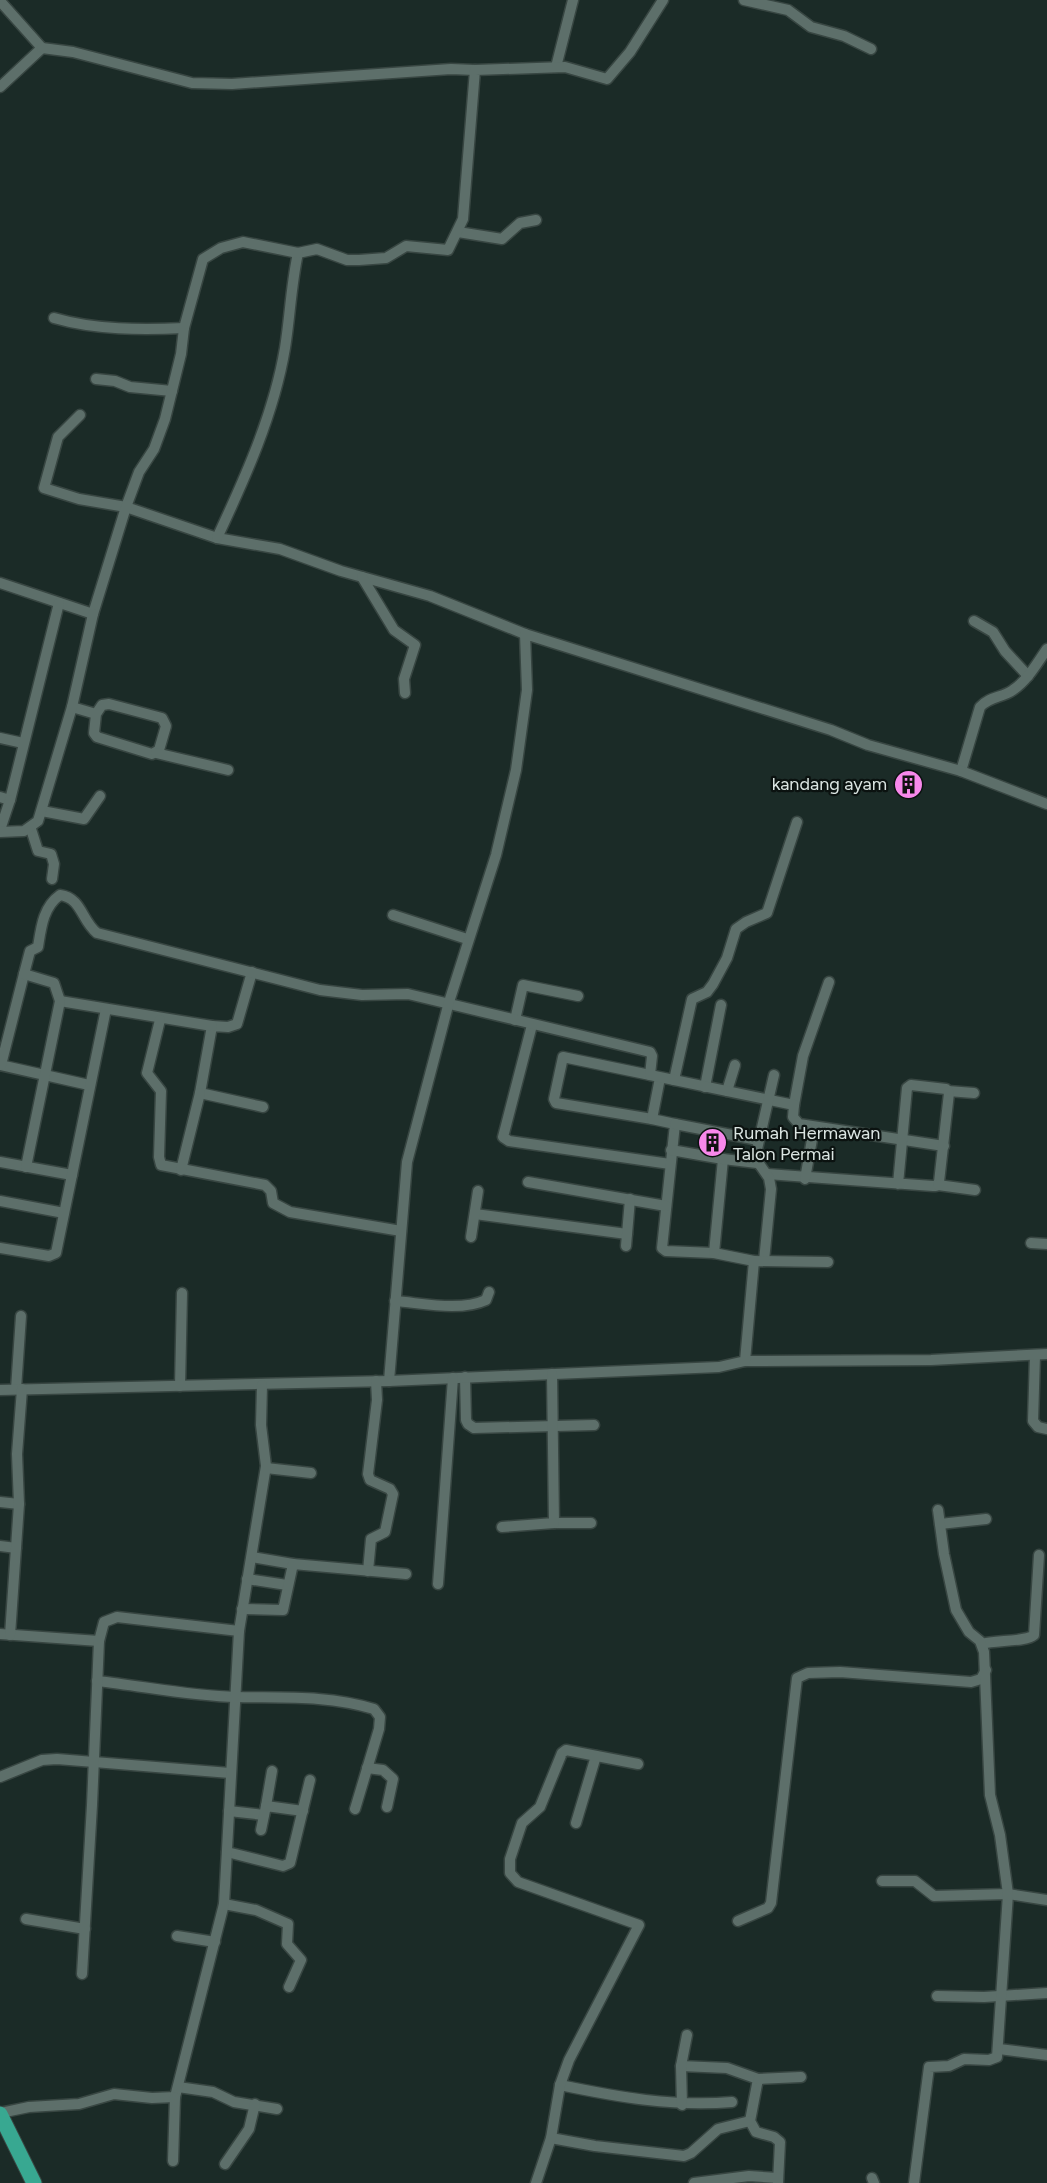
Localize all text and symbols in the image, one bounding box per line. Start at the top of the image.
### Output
building icon: kandang ayam [892,768,924,800]
place label: kandang ayam [772,773,887,795]
place label: Rumah Hermawan Talon Permai [733,1122,880,1165]
building icon: Rumah Hermawan Talon Permai [696,1127,728,1159]

